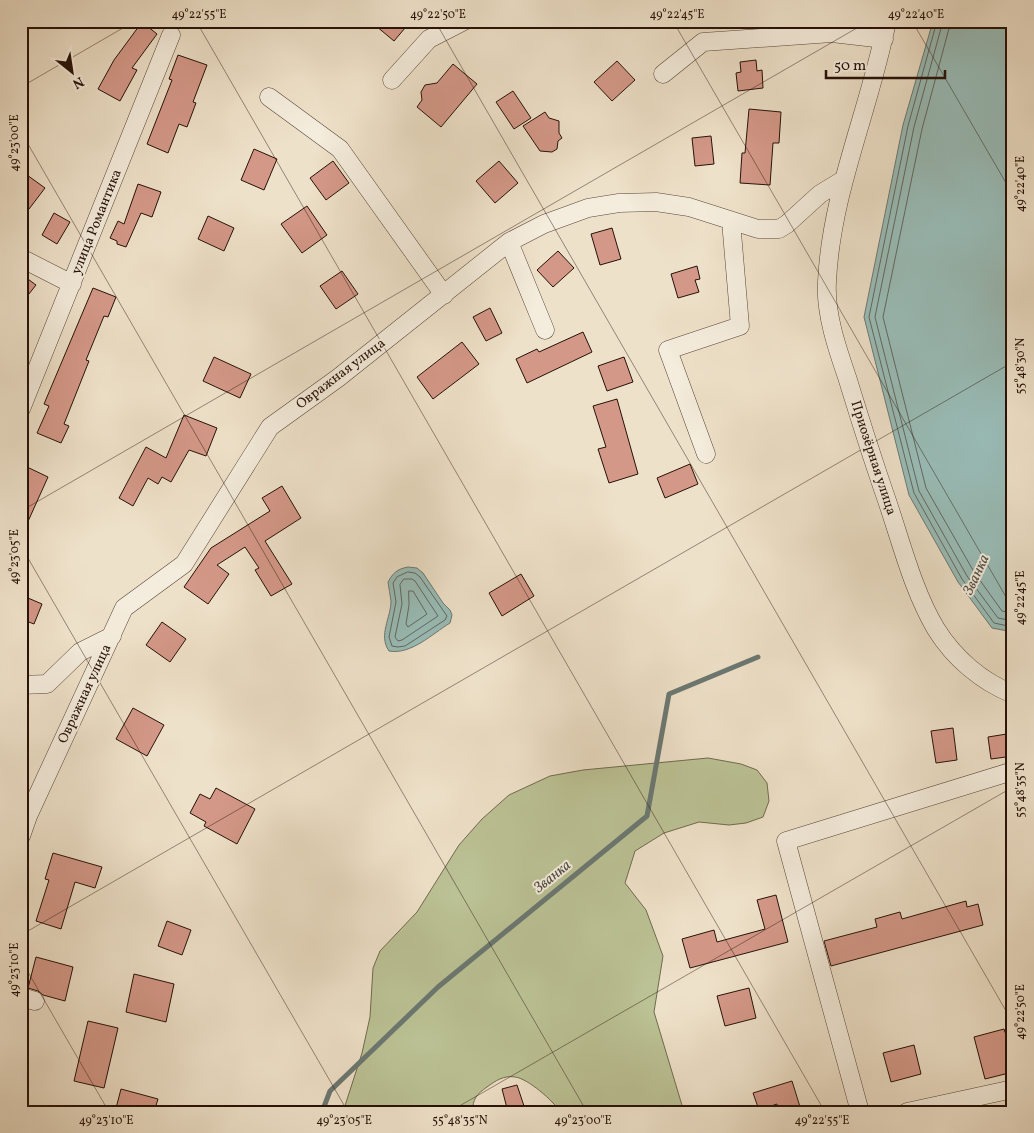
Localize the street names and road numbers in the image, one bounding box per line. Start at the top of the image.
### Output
street label: улица Романтика [67,167,127,277]
street label: Овражная улица [292,334,390,414]
street label: Приозёрная улица [846,398,900,518]
street label: Овражная улица [54,641,116,747]

